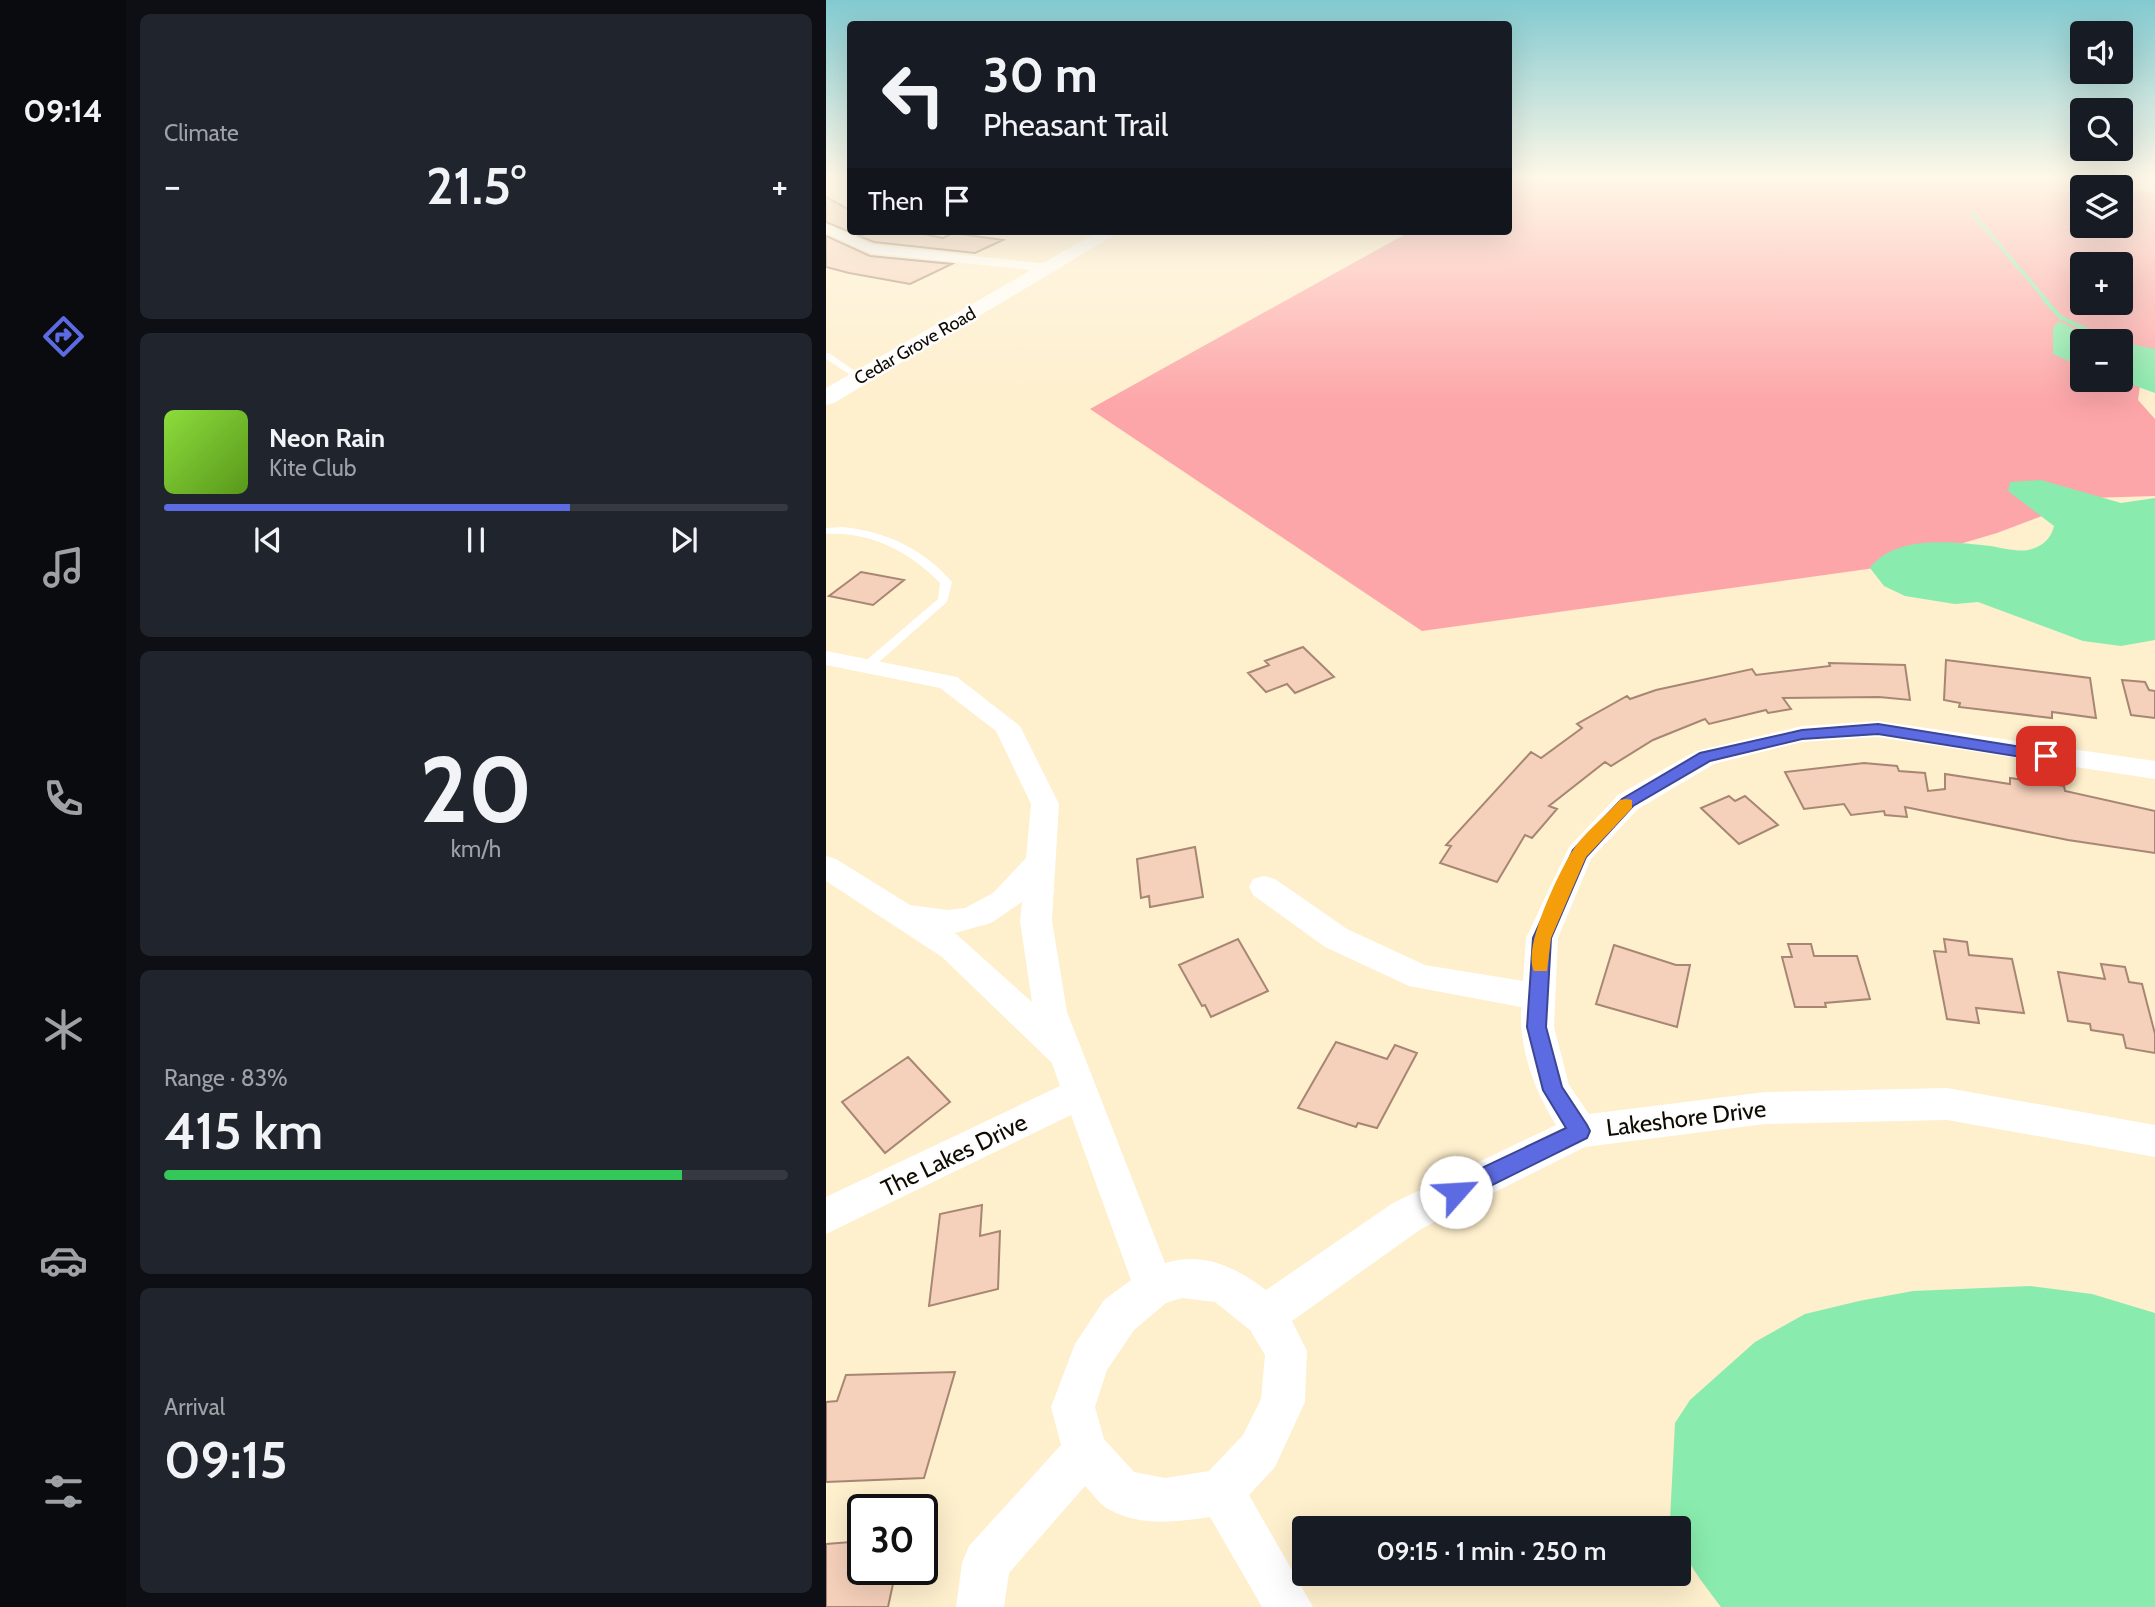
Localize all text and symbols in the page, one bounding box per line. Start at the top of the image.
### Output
map controls [2070,21,2133,392]
button: sound [2070,21,2133,84]
text: 30 m [983,45,1098,104]
icon: left [868,49,959,140]
text: 09:14 [23,91,103,130]
button: search [2070,98,2133,161]
text: Pheasant Trail [983,105,1168,144]
text: Climate [164,119,239,147]
text: 21.5° [426,154,526,217]
text: − [164,162,181,209]
text: + [771,162,788,209]
button: layers [2070,175,2133,238]
icon: arrive [938,182,976,220]
text: Then [868,185,924,217]
button: + [2070,252,2133,315]
street label: Cedar Grove Road [850,302,980,390]
icon: directions [39,312,88,361]
button: − [2070,329,2133,392]
text: Neon Rain [269,422,385,454]
text: Kite Club [269,454,356,482]
icon: previous [249,521,287,559]
icon: pause [457,521,495,559]
icon: next [665,521,703,559]
icon: music [39,543,88,592]
pin [2016,726,2076,786]
text: 20 [420,734,532,845]
icon: arrive [2027,737,2065,775]
icon: phone [39,774,88,823]
text: km/h [451,835,501,863]
icon: climate [39,1005,88,1054]
text: Range · 83% [164,1064,288,1092]
street label: Lakeshore Drive [1604,1094,1768,1142]
text: 415 km [164,1099,323,1162]
street label: The Lakes Drive [876,1107,1032,1203]
position arrow [1419,1155,1493,1229]
icon: car [39,1236,88,1285]
text: Arrival [164,1393,225,1421]
text: 09:15 [164,1428,288,1491]
icon: filters [39,1467,88,1516]
speed limit sign: 30 [847,1494,938,1585]
text: 09:15 · 1 min · 250 m [1377,1535,1606,1567]

